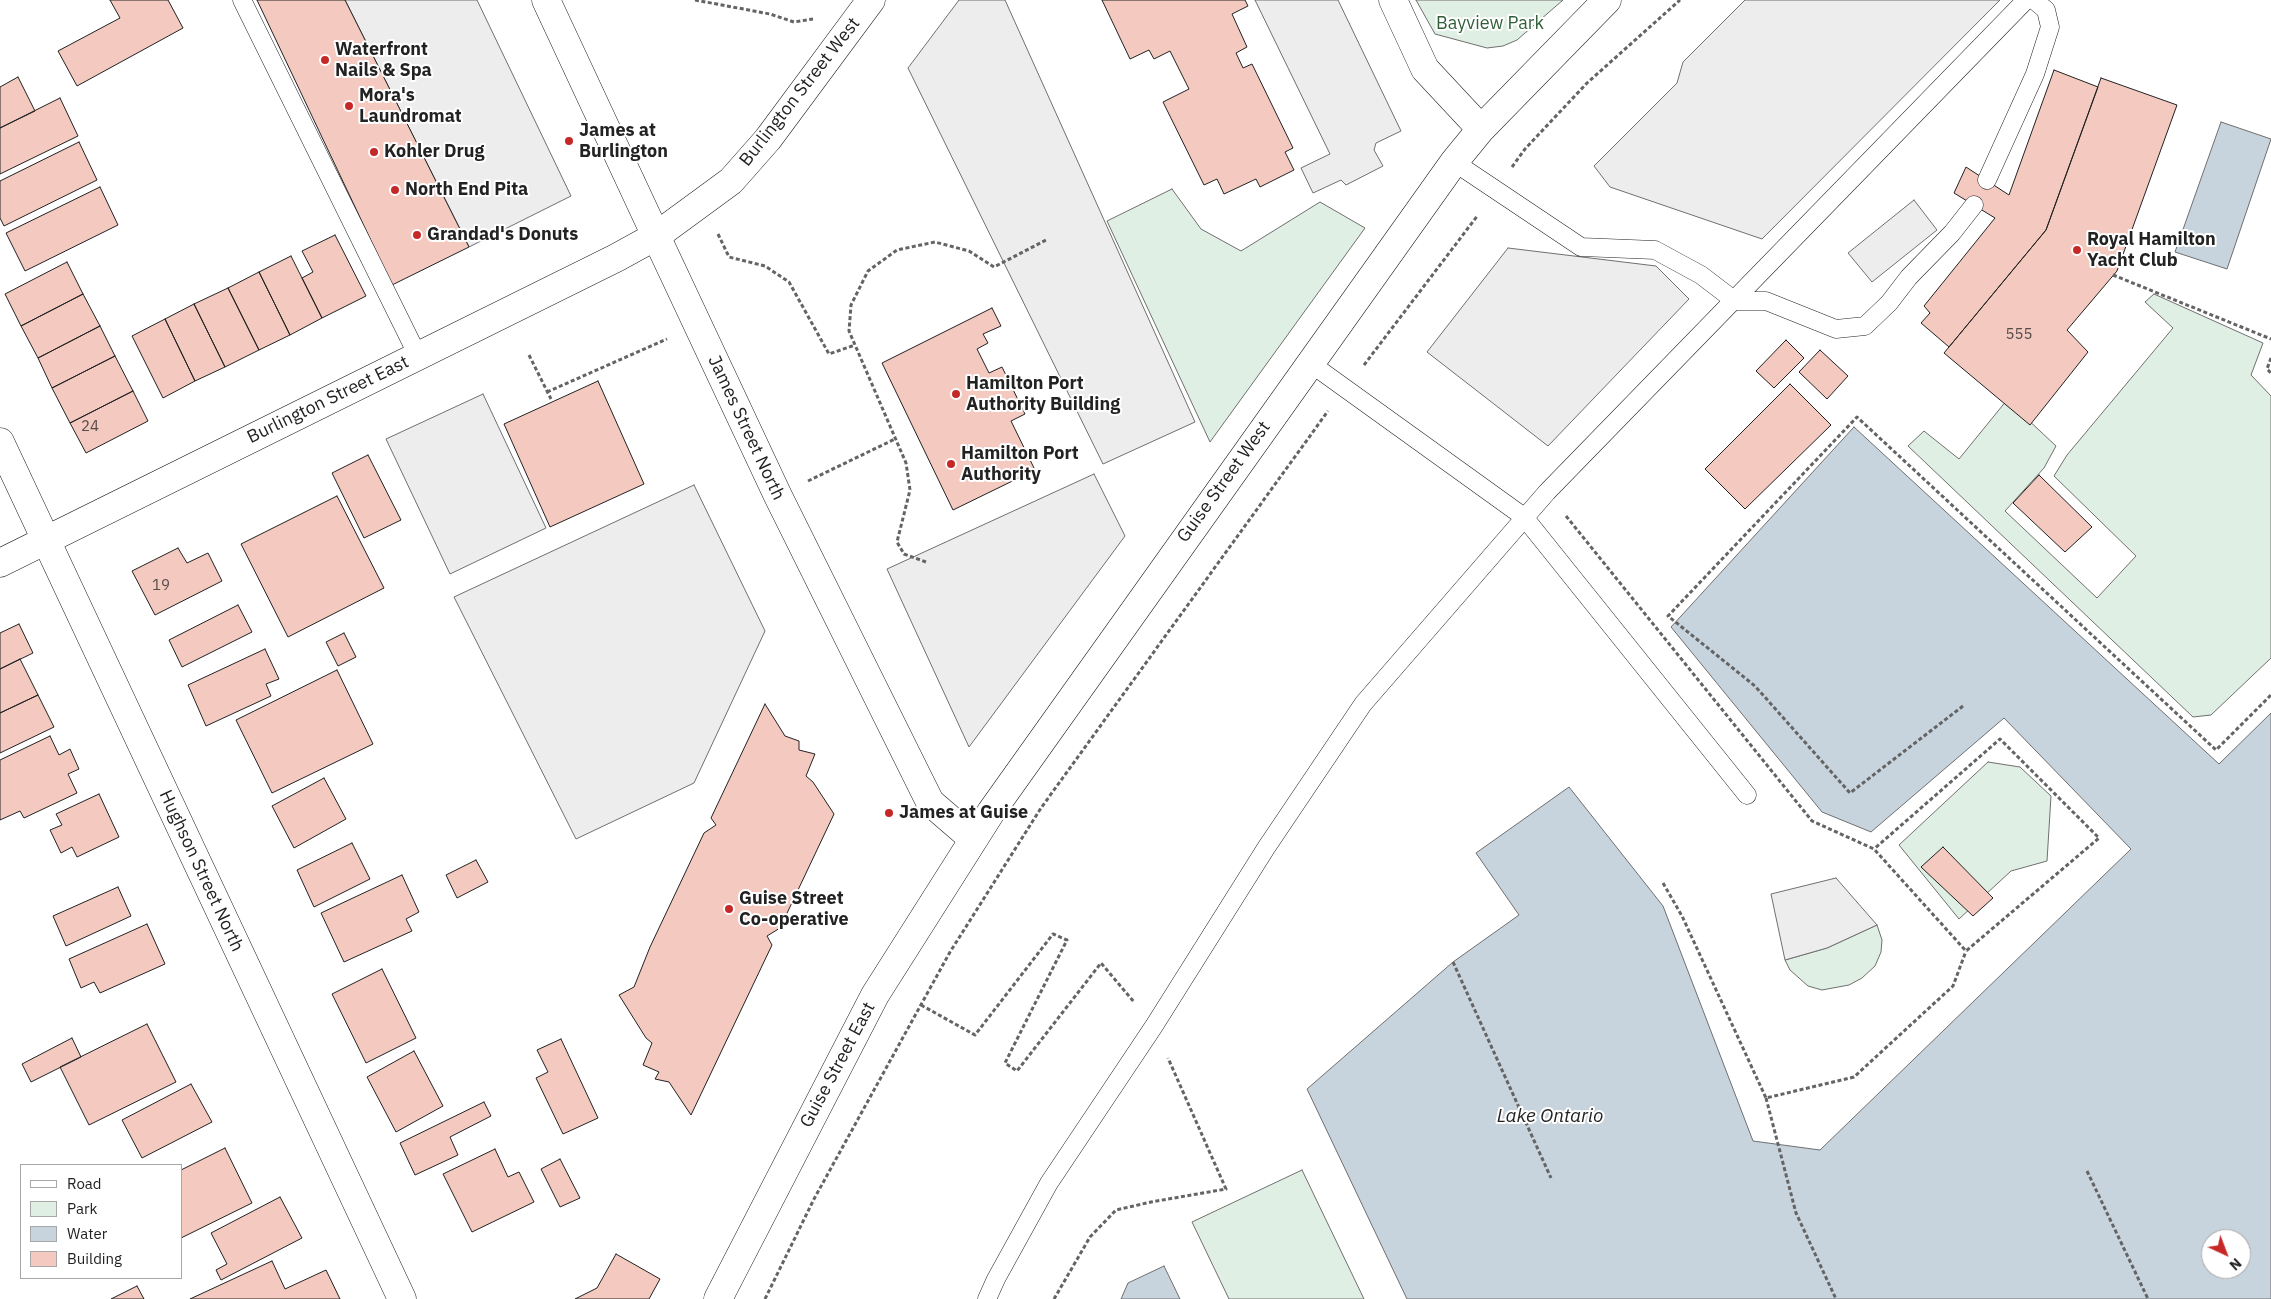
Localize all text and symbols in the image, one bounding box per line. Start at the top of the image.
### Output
street label: Burlington Street West [735,13,865,171]
park label: Bayview Park [1436,13,1544,35]
place label: Waterfront Nails & Spa [335,39,432,82]
marker: Waterfront Nails & Spa [319,54,331,66]
place label: Mora's Laundromat [359,85,462,128]
marker: Mora's Laundromat [343,100,355,112]
place label: James at Burlington [579,120,668,162]
marker: James at Burlington [563,135,575,147]
place label: Kohler Drug [384,141,485,163]
marker: Kohler Drug [368,146,380,158]
place label: North End Pita [405,179,528,201]
marker: North End Pita [389,184,401,196]
place label: Grandad's Donuts [427,224,578,246]
marker: Grandad's Donuts [411,229,423,241]
place label: Royal Hamilton Yacht Club [2087,229,2216,272]
marker: Royal Hamilton Yacht Club [2071,244,2083,256]
house number: 555 [2006,326,2032,344]
street label: Burlington Street East [244,351,412,449]
street label: James Street North [703,352,789,504]
place label: Hamilton Port Authority Building [966,373,1120,416]
marker: Hamilton Port Authority Building [950,388,962,400]
street label: Guise Street West [1173,417,1275,547]
house number: 24 [81,418,99,436]
place label: Hamilton Port Authority [961,443,1079,486]
marker: Hamilton Port Authority [945,458,957,470]
house number: 19 [152,577,170,595]
street label: Hughson Street North [154,787,248,955]
place label: James at Guise [899,802,1028,824]
marker: James at Guise [883,807,895,819]
place label: Guise Street Co-operative [739,888,849,931]
marker: Guise Street Co-operative [723,903,735,915]
street label: Guise Street East [796,999,880,1131]
water label: Lake Ontario [1497,1106,1603,1128]
legend [20,1164,182,1279]
text: Road [67,1174,102,1193]
text: Park [67,1199,97,1218]
text: Water [67,1224,107,1243]
north arrow [2201,1229,2251,1279]
text: Building [67,1249,122,1268]
text: N [2226,1254,2245,1274]

